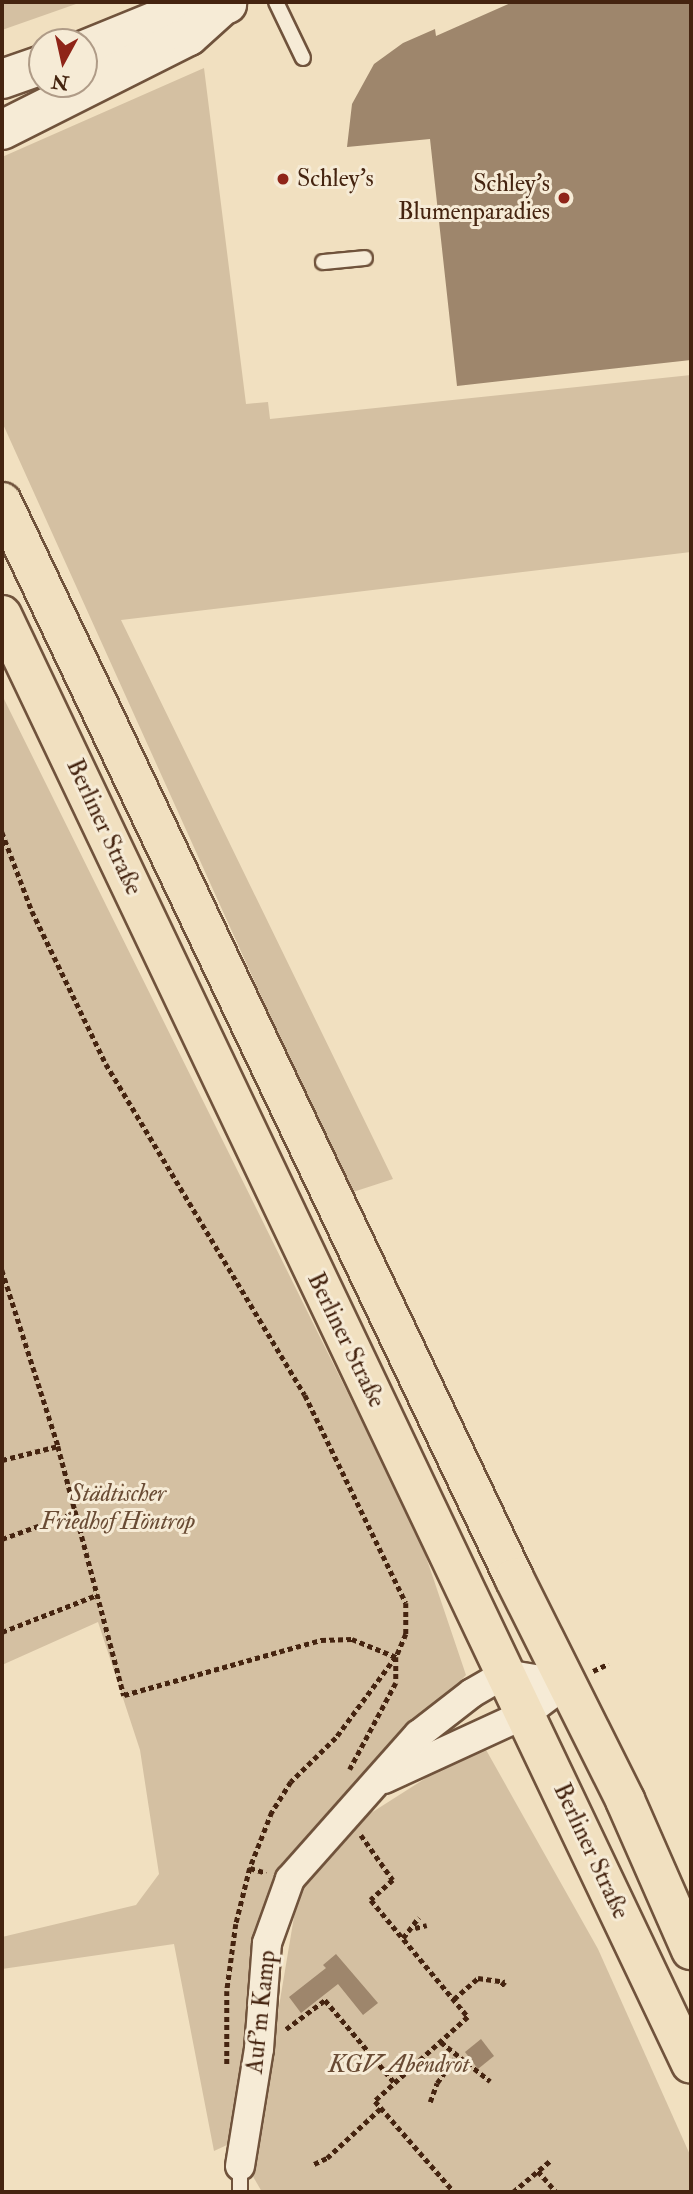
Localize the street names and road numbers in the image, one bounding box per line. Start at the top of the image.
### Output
street label: Berliner Straße [60,755,148,899]
street label: Berliner Straße [301,1268,391,1412]
street label: Berliner Straße [547,1779,635,1923]
street label: Auf'm Kamp [240,1949,282,2075]

